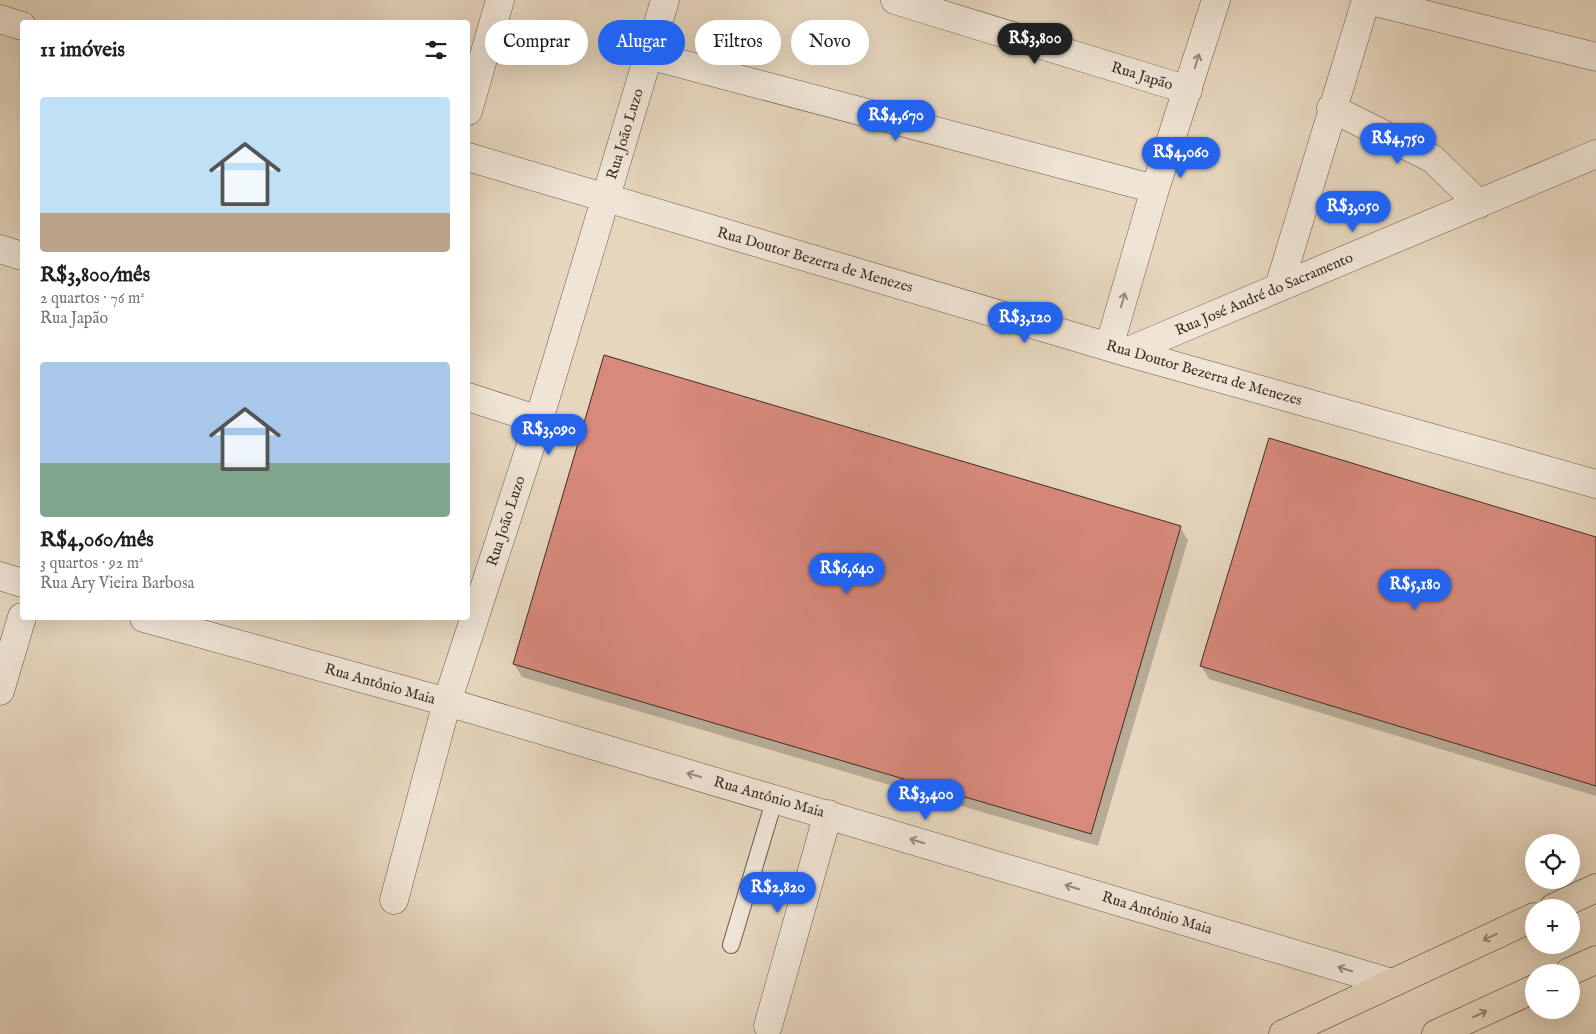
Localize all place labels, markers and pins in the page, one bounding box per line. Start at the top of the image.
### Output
pin: R$3,800 [989,22,1081,65]
pin: R$4,670 [850,100,942,142]
pin: R$4,750 [1352,122,1444,165]
pin: R$4,060 [1135,136,1227,179]
pin: R$3,050 [1307,190,1399,233]
pin: R$3,120 [979,302,1071,344]
pin: R$3,090 [503,414,595,456]
pin: R$6,640 [801,552,893,595]
pin: R$5,180 [1369,568,1461,611]
pin: R$3,400 [880,778,972,821]
pin: R$2,820 [732,872,824,914]

